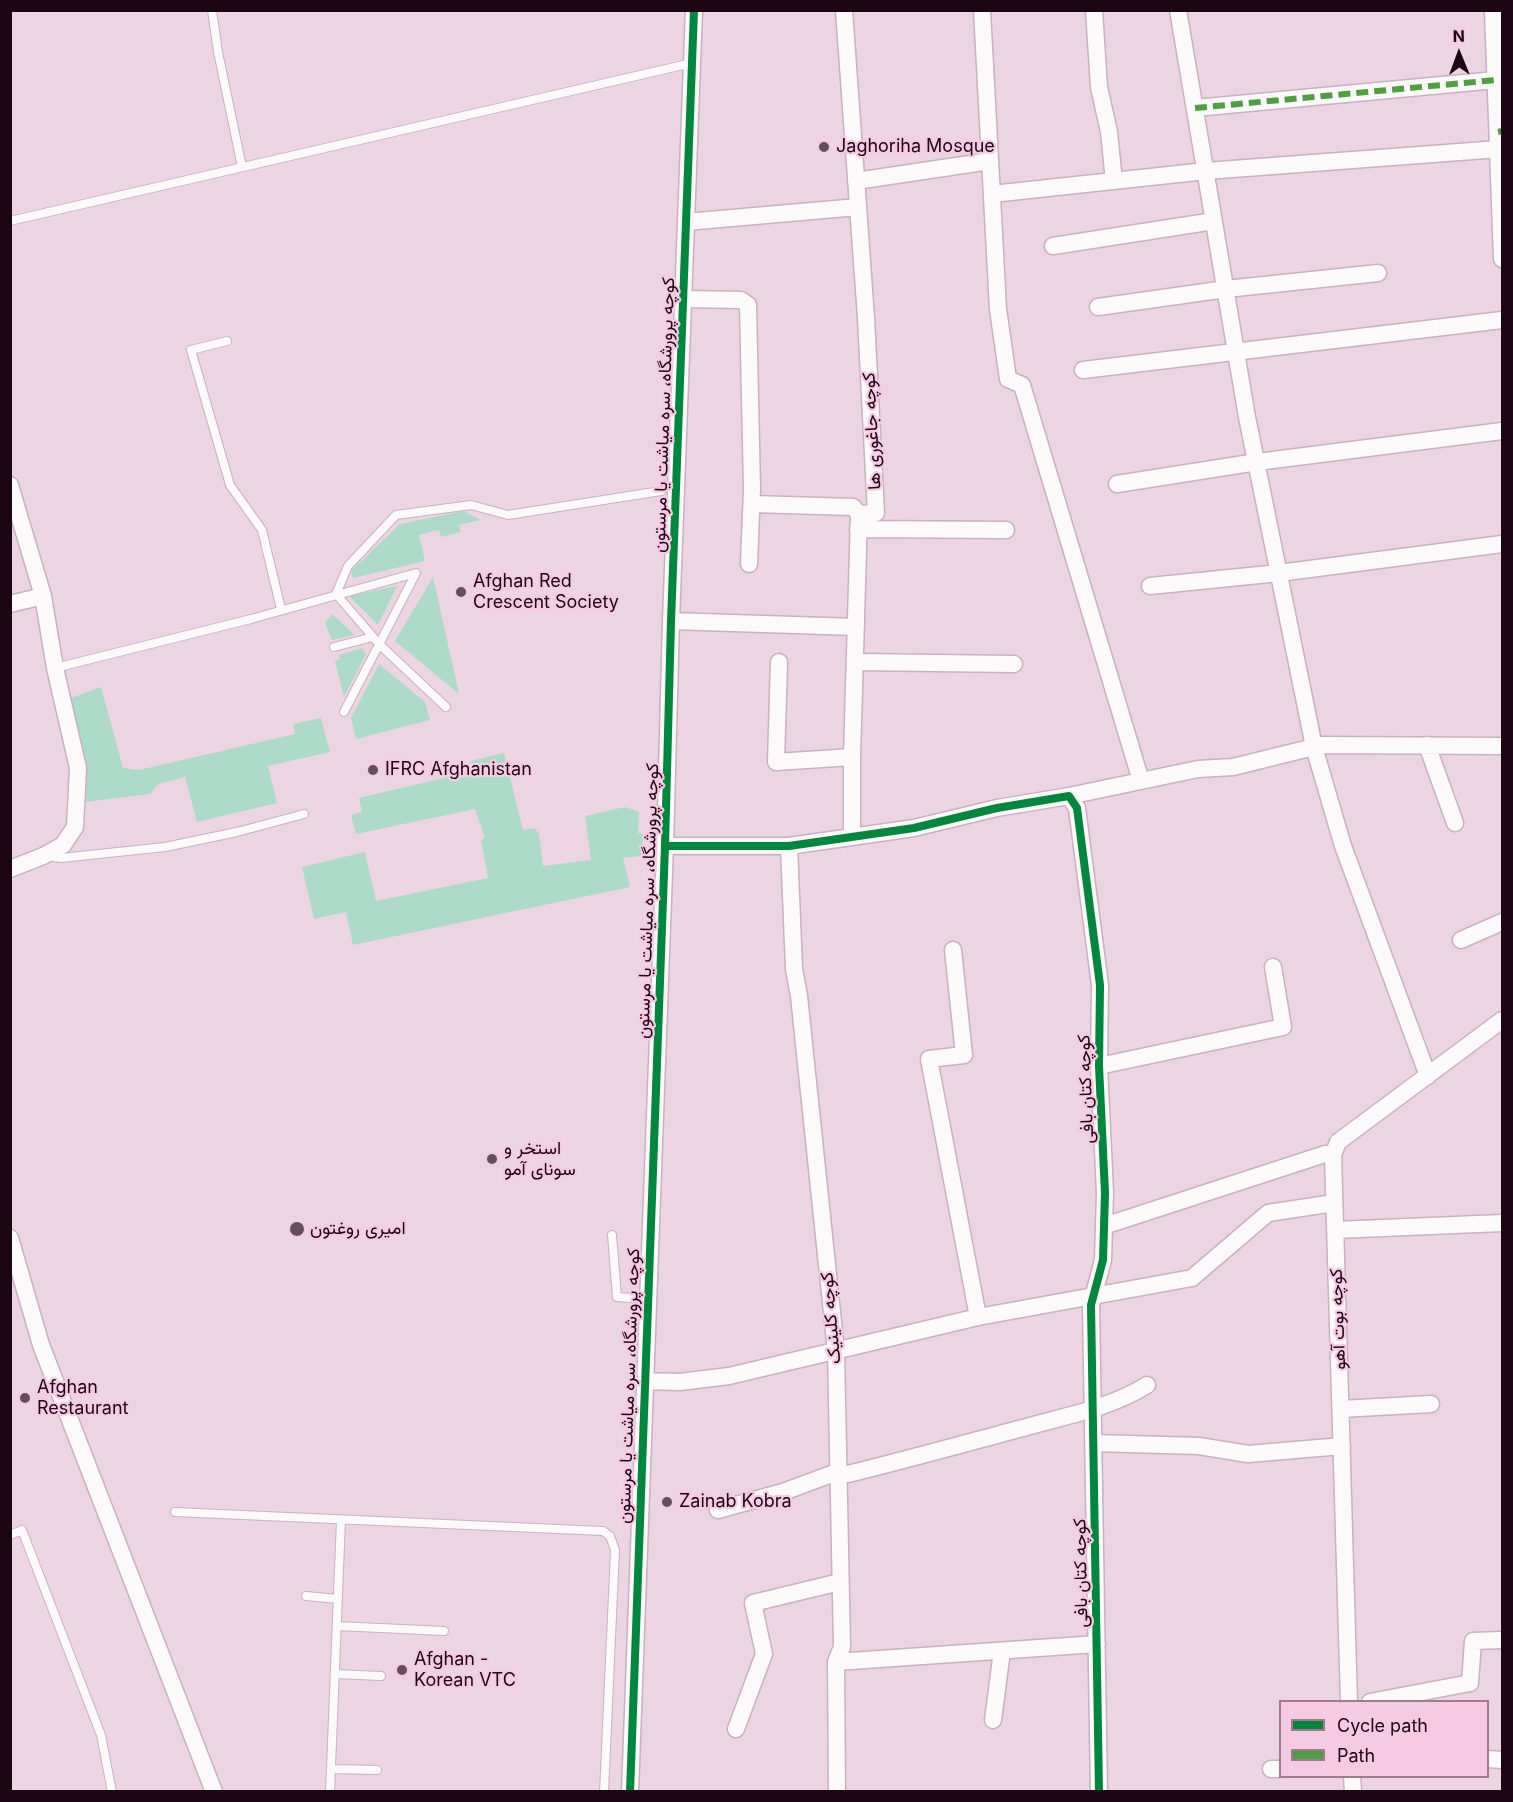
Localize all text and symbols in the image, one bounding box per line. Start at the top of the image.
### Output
north arrow [1429,24,1489,84]
text: N [1452,26,1465,46]
place label: Jaghoriha Mosque [836,136,995,158]
marker: Jaghoriha Mosque [817,140,831,154]
street label: کوچه پرورشگاه، سره میاشت یا مرستون [648,277,680,553]
street label: کوچه جاغوری ها [858,372,886,490]
place label: Afghan Red Crescent Society [473,571,619,614]
marker: Afghan Red Crescent Society [454,585,468,599]
place label: IFRC Afghanistan [385,759,532,781]
marker: IFRC Afghanistan [366,763,380,777]
street label: کوچه پرورشگاه، سره میاشت یا مرستون [632,763,664,1039]
street label: کوچه کتان بافی [1073,1034,1099,1144]
place label: استخر و سونای آمو [504,1138,576,1180]
marker: استخر و سونای آمو [485,1152,499,1166]
place label: امیری روغتون [310,1218,406,1240]
marker: امیری روغتون [288,1220,306,1238]
street label: کوچه پرورشگاه، سره میاشت یا مرستون [613,1248,645,1524]
street label: کوچه بوت آهو [1325,1268,1351,1370]
street label: کوچه کلینیک [816,1271,846,1365]
place label: Afghan Restaurant [37,1377,128,1420]
marker: Afghan Restaurant [18,1391,32,1405]
place label: Zainab Kobra [679,1491,792,1513]
marker: Zainab Kobra [660,1495,674,1509]
street label: کوچه کتان بافی [1069,1518,1093,1628]
place label: Afghan - Korean VTC [414,1649,516,1692]
marker: Afghan - Korean VTC [395,1663,409,1677]
legend [1279,1700,1489,1778]
text: Cycle path [1337,1715,1428,1736]
text: Path [1337,1745,1375,1766]

